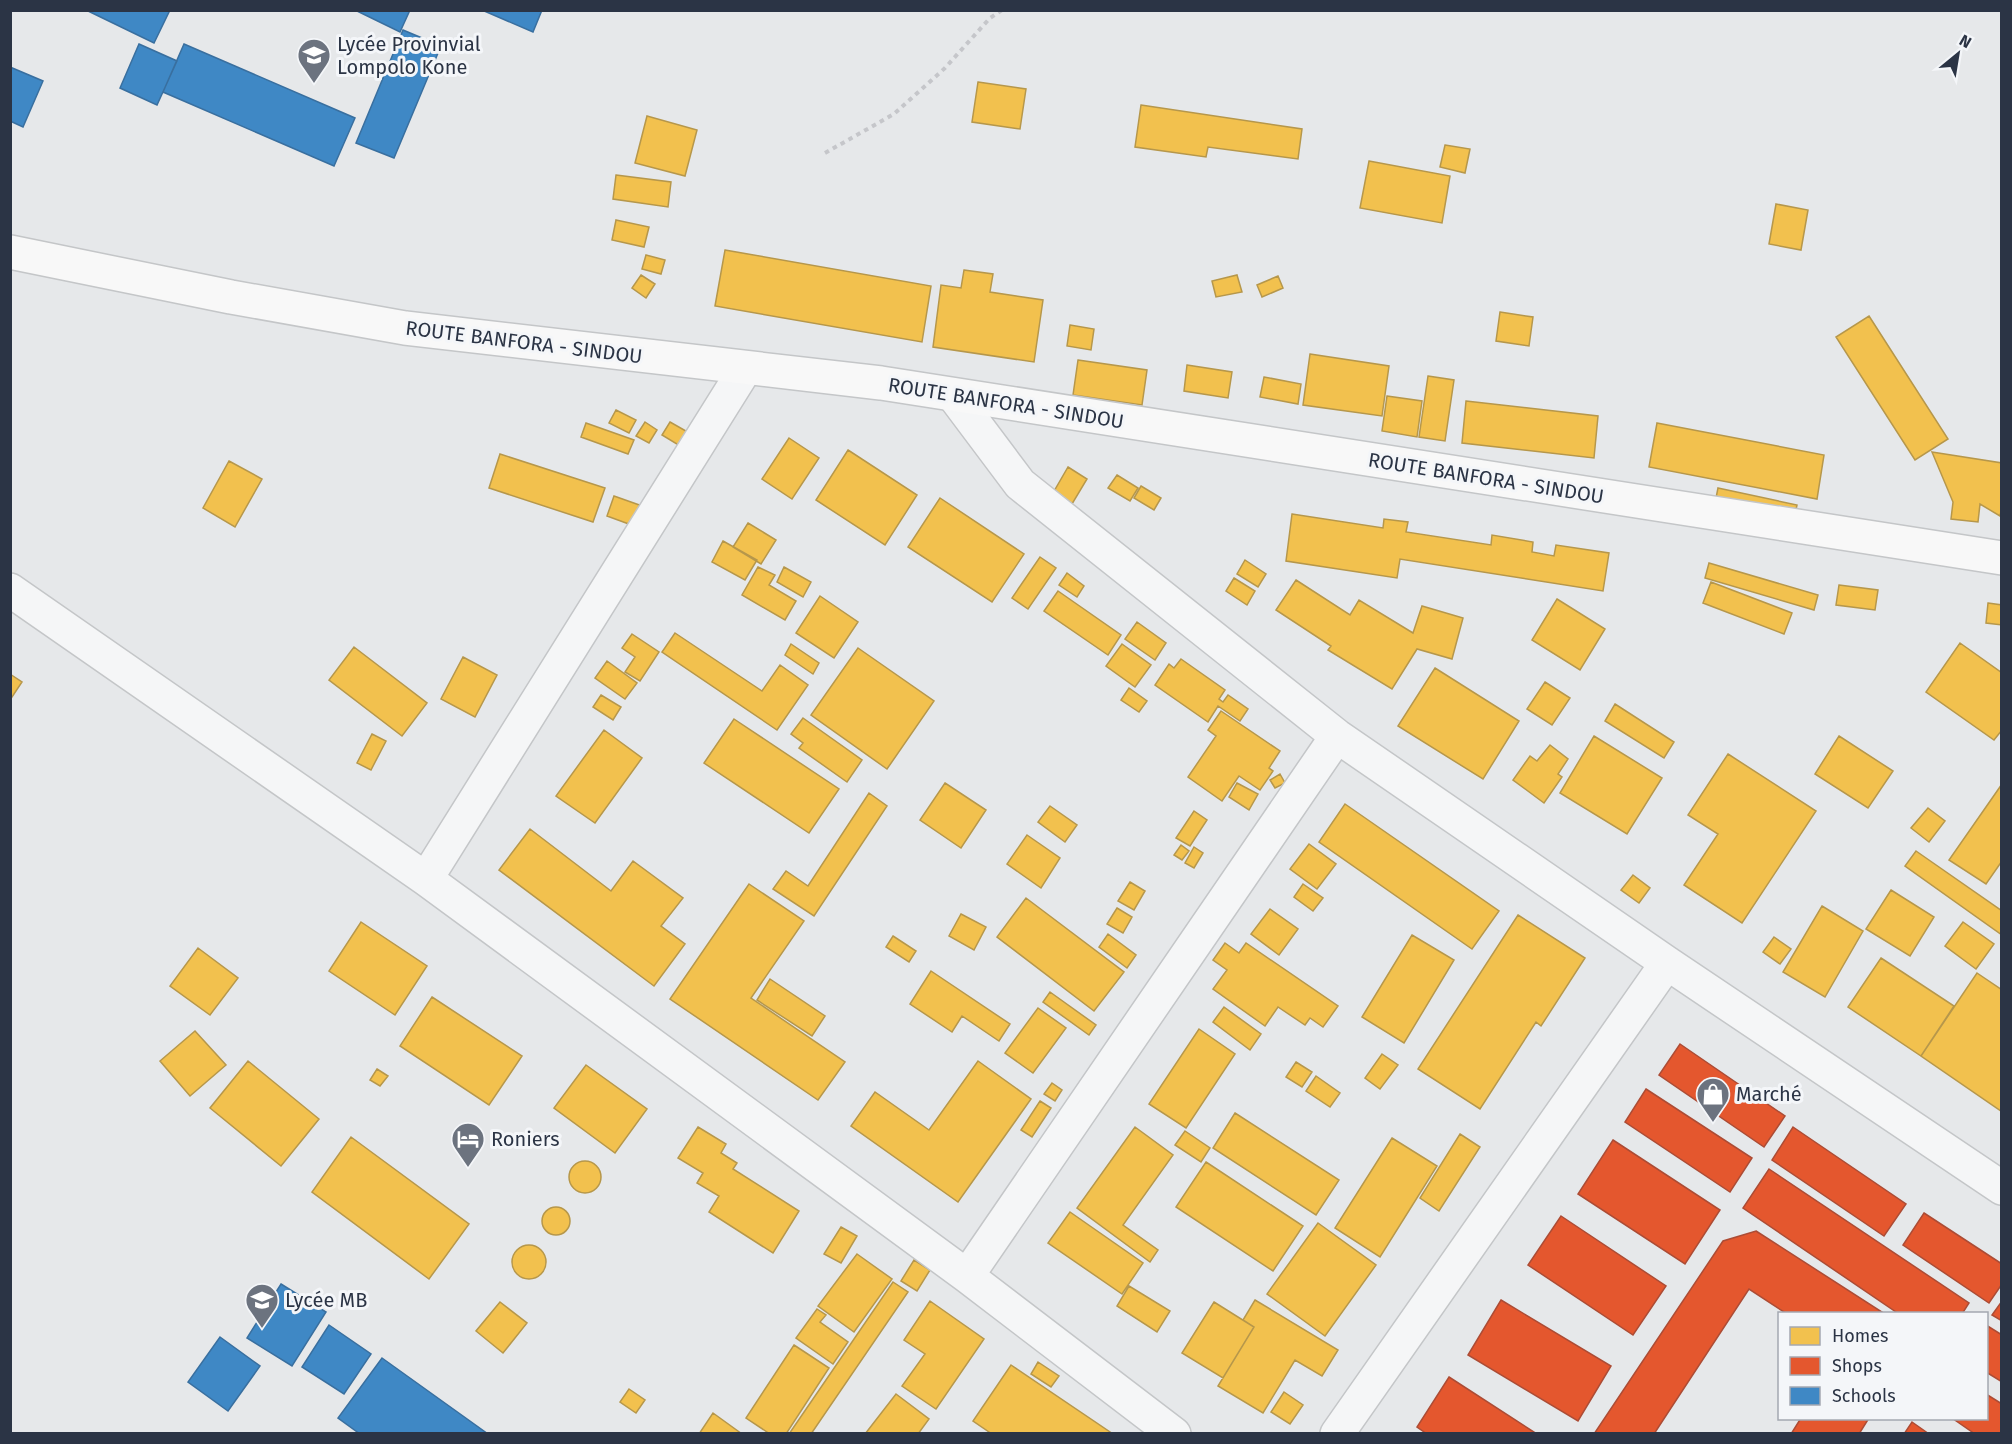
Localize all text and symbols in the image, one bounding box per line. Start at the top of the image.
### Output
north arrow [1928,24,1988,84]
text: N [1956,31,1975,52]
place label: Lycée Provinvial Lompolo Kone [337,32,481,79]
school or university icon: Lycée Provinvial Lompolo Kone [296,37,332,84]
street label: ROUTE BANFORA - SINDOU [404,316,644,368]
street label: ROUTE BANFORA - SINDOU [886,372,1126,434]
street label: ROUTE BANFORA - SINDOU [1366,447,1606,509]
shop icon: Marché [1695,1076,1731,1123]
place label: Marché [1736,1082,1802,1106]
hotel icon: Roniers [450,1121,486,1168]
place label: Roniers [491,1127,560,1151]
school or university icon: Lycée MB [244,1282,280,1329]
place label: Lycée MB [285,1288,367,1312]
legend [1778,1312,1988,1420]
text: Homes [1832,1325,1888,1347]
text: Shops [1832,1355,1882,1377]
text: Schools [1832,1385,1896,1407]

